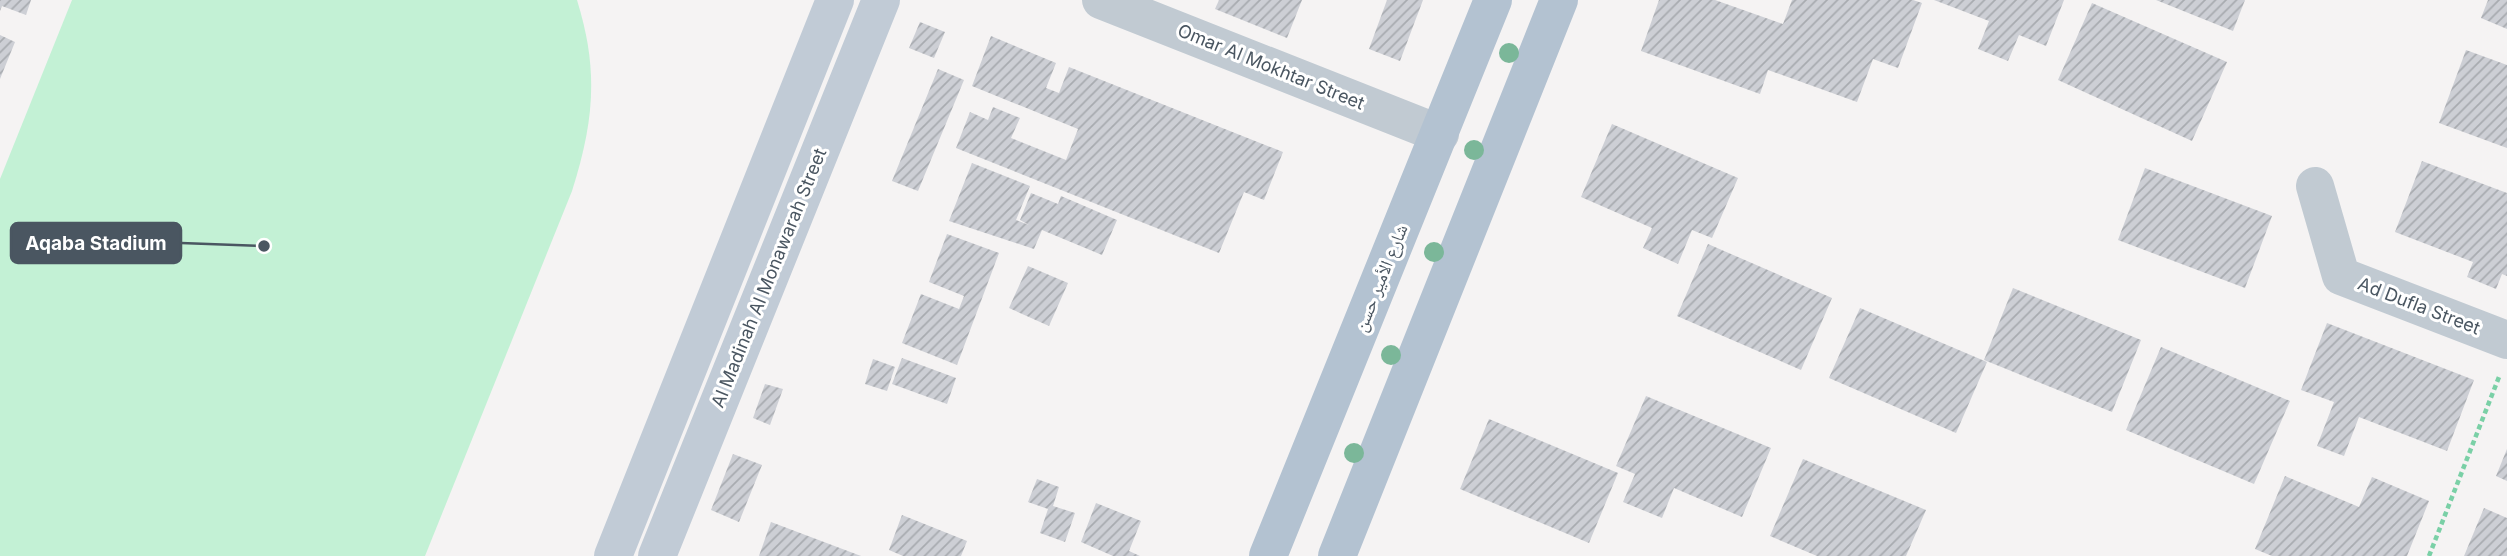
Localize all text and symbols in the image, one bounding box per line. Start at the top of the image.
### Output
street label: Omar Al Mokhtar Street [1175,19,1368,114]
street label: Al Madinah Al Monawarah Street [707,145,830,411]
street label: شارع الأمير حسن [1349,221,1413,335]
callout: Aqaba Stadium [11,223,181,263]
text: Aqaba Stadium [25,232,167,255]
street label: Ad Dufla Street [2355,273,2483,339]

